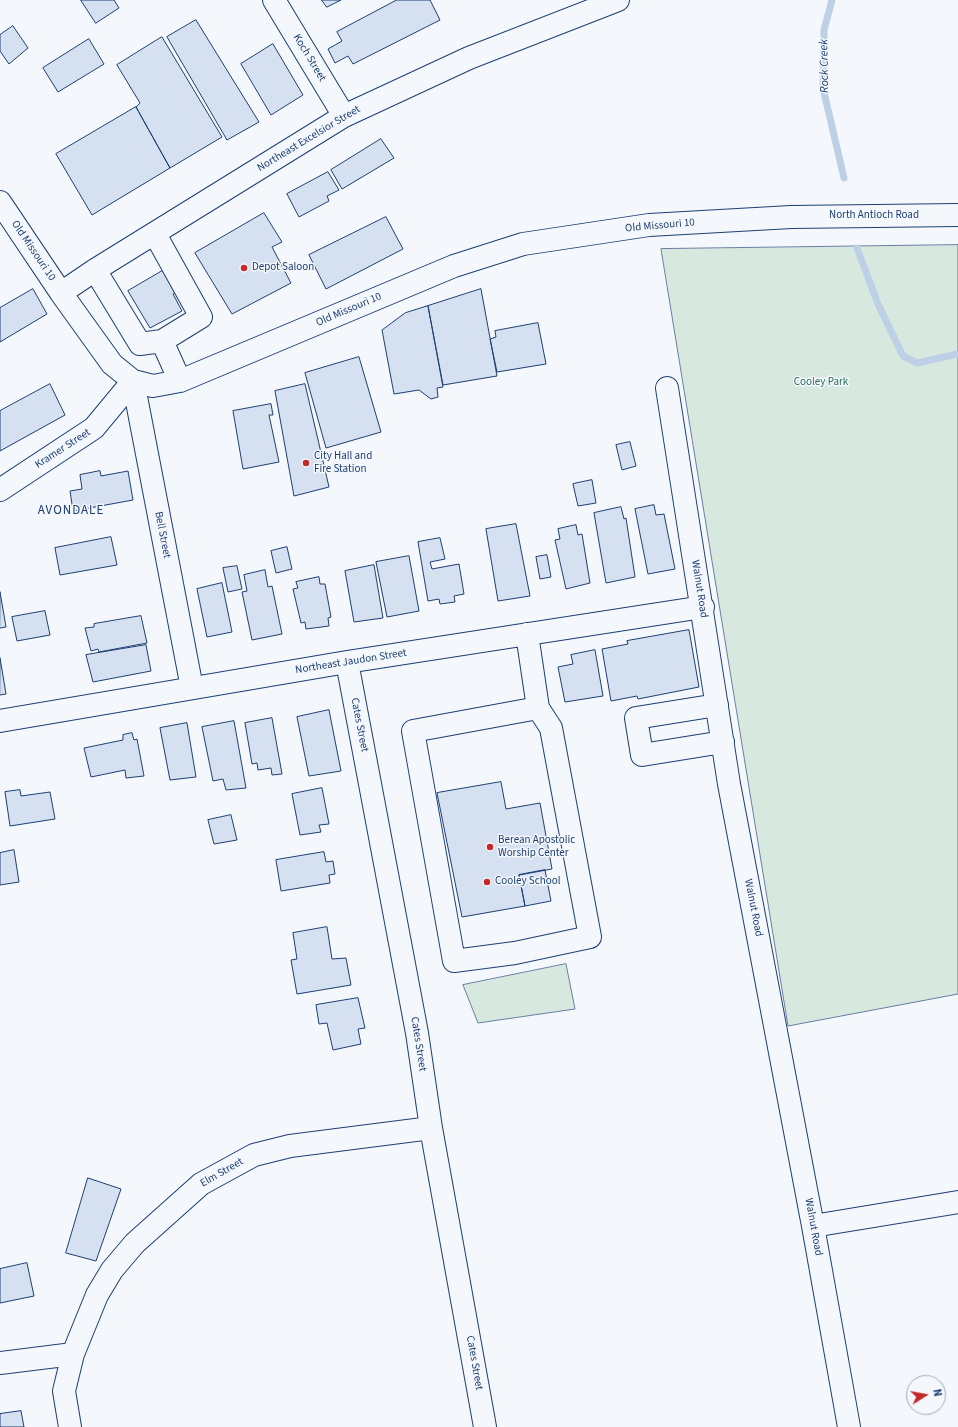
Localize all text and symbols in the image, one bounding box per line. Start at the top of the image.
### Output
street label: Koch Street [290,32,328,84]
water label: Rock Creek [817,39,833,93]
street label: Northeast Excelsior Street [255,103,363,175]
street label: North Antioch Road [829,209,919,223]
street label: Old Missouri 10 [625,216,695,236]
street label: Old Missouri 10 [8,218,58,284]
place label: Depot Saloon [252,261,314,275]
marker: Depot Saloon [239,263,249,273]
street label: Old Missouri 10 [314,290,384,330]
park label: Cooley Park [794,376,848,390]
street label: Kramer Street [33,426,93,472]
place label: City Hall and Fire Station [314,450,372,476]
marker: City Hall and Fire Station [301,458,311,468]
district label: AVONDALE [38,503,104,519]
street label: Bell Street [151,511,173,559]
street label: Walnut Road [688,559,710,619]
street label: Northeast Jaudon Street [294,647,408,677]
street label: Cates Street [347,697,371,753]
place label: Berean Apostolic Worship Center [498,834,575,860]
marker: Berean Apostolic Worship Center [485,842,495,852]
place label: Cooley School [495,875,560,889]
marker: Cooley School [482,877,492,887]
street label: Walnut Road [741,878,765,938]
street label: Cates Street [407,1016,429,1072]
street label: Elm Street [198,1155,246,1191]
street label: Walnut Road [801,1197,825,1257]
street label: Cates Street [463,1335,485,1391]
north arrow [906,1375,946,1415]
text: N [929,1388,945,1398]

